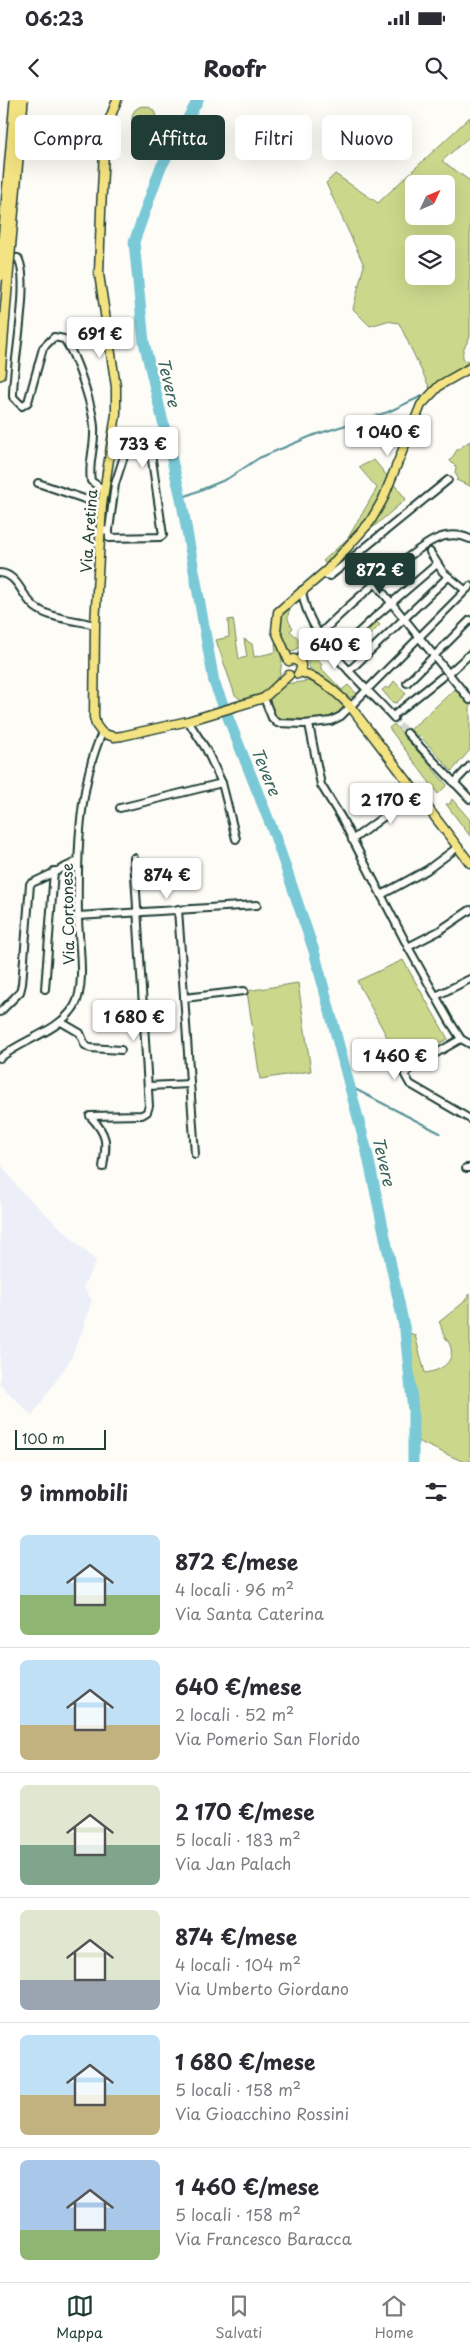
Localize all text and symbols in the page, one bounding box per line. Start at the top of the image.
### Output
text: 06:23 [25,4,84,32]
text: Roofr [203,51,267,84]
icon: back [20,54,48,82]
icon: search [422,54,450,82]
chip: Compra [15,115,121,160]
chip: Affitta [131,115,225,160]
chip: Filtri [235,115,312,160]
chip: Nuovo [322,115,412,160]
north arrow [405,175,455,225]
map controls [405,175,455,285]
button: layers [405,235,455,285]
pin: 691 € [65,316,135,359]
text: 691 € [78,321,122,345]
water label: Tevere [153,355,188,410]
pin: 1 040 € [342,414,434,457]
text: 1 040 € [356,419,420,443]
pin: 733 € [108,426,178,469]
text: 733 € [119,431,167,455]
street label: Via Aretina [74,488,102,574]
pin: 872 € [345,552,415,595]
text: 872 € [356,557,404,581]
pin: 640 € [300,628,370,670]
text: 640 € [310,632,360,656]
water label: Tevere [246,743,288,800]
pin: 2 170 € [345,782,437,825]
text: 2 170 € [361,787,421,811]
pin: 874 € [132,858,202,900]
text: 874 € [143,862,191,886]
street label: Via Cortonese [55,863,79,965]
pin: 1 680 € [88,1000,180,1042]
text: 1 680 € [103,1004,165,1028]
pin: 1 460 € [349,1038,441,1081]
text: 1 460 € [363,1043,427,1067]
water label: Tevere [368,1134,403,1189]
scale bar [15,1427,106,1450]
text: 100 m [22,1428,65,1449]
text: 9 immobili [20,1476,128,1508]
icon: filters [422,1478,450,1506]
text: 872 €/mese [175,1545,298,1577]
icon: home [60,1555,120,1615]
text: 4 locali · 96 m² [175,1577,294,1601]
text: Via Santa Caterina [175,1601,324,1625]
text: 640 €/mese [175,1670,302,1702]
icon: home [60,1680,120,1740]
text: 2 locali · 52 m² [175,1702,294,1726]
text: Via Pomerio San Florido [175,1726,360,1750]
text: 2 170 €/mese [175,1795,315,1827]
icon: home [60,1805,120,1865]
text: 5 locali · 183 m² [175,1827,301,1851]
text: Via Jan Palach [175,1851,291,1875]
text: 874 €/mese [175,1920,297,1952]
icon: home [60,1930,120,1990]
text: 4 locali · 104 m² [175,1952,301,1976]
text: Via Umberto Giordano [175,1976,349,2000]
text: 1 680 €/mese [175,2045,315,2077]
icon: home [60,2055,120,2115]
text: 5 locali · 158 m² [175,2077,301,2101]
text: Via Gioacchino Rossini [175,2101,349,2125]
text: 1 460 €/mese [175,2170,319,2202]
icon: home [60,2180,120,2240]
text: 5 locali · 158 m² [175,2202,301,2226]
text: Via Francesco Baracca [175,2226,352,2250]
tab: Mappa [56,2292,103,2343]
tab: Salvati [215,2292,262,2343]
tab: Home [375,2292,414,2343]

